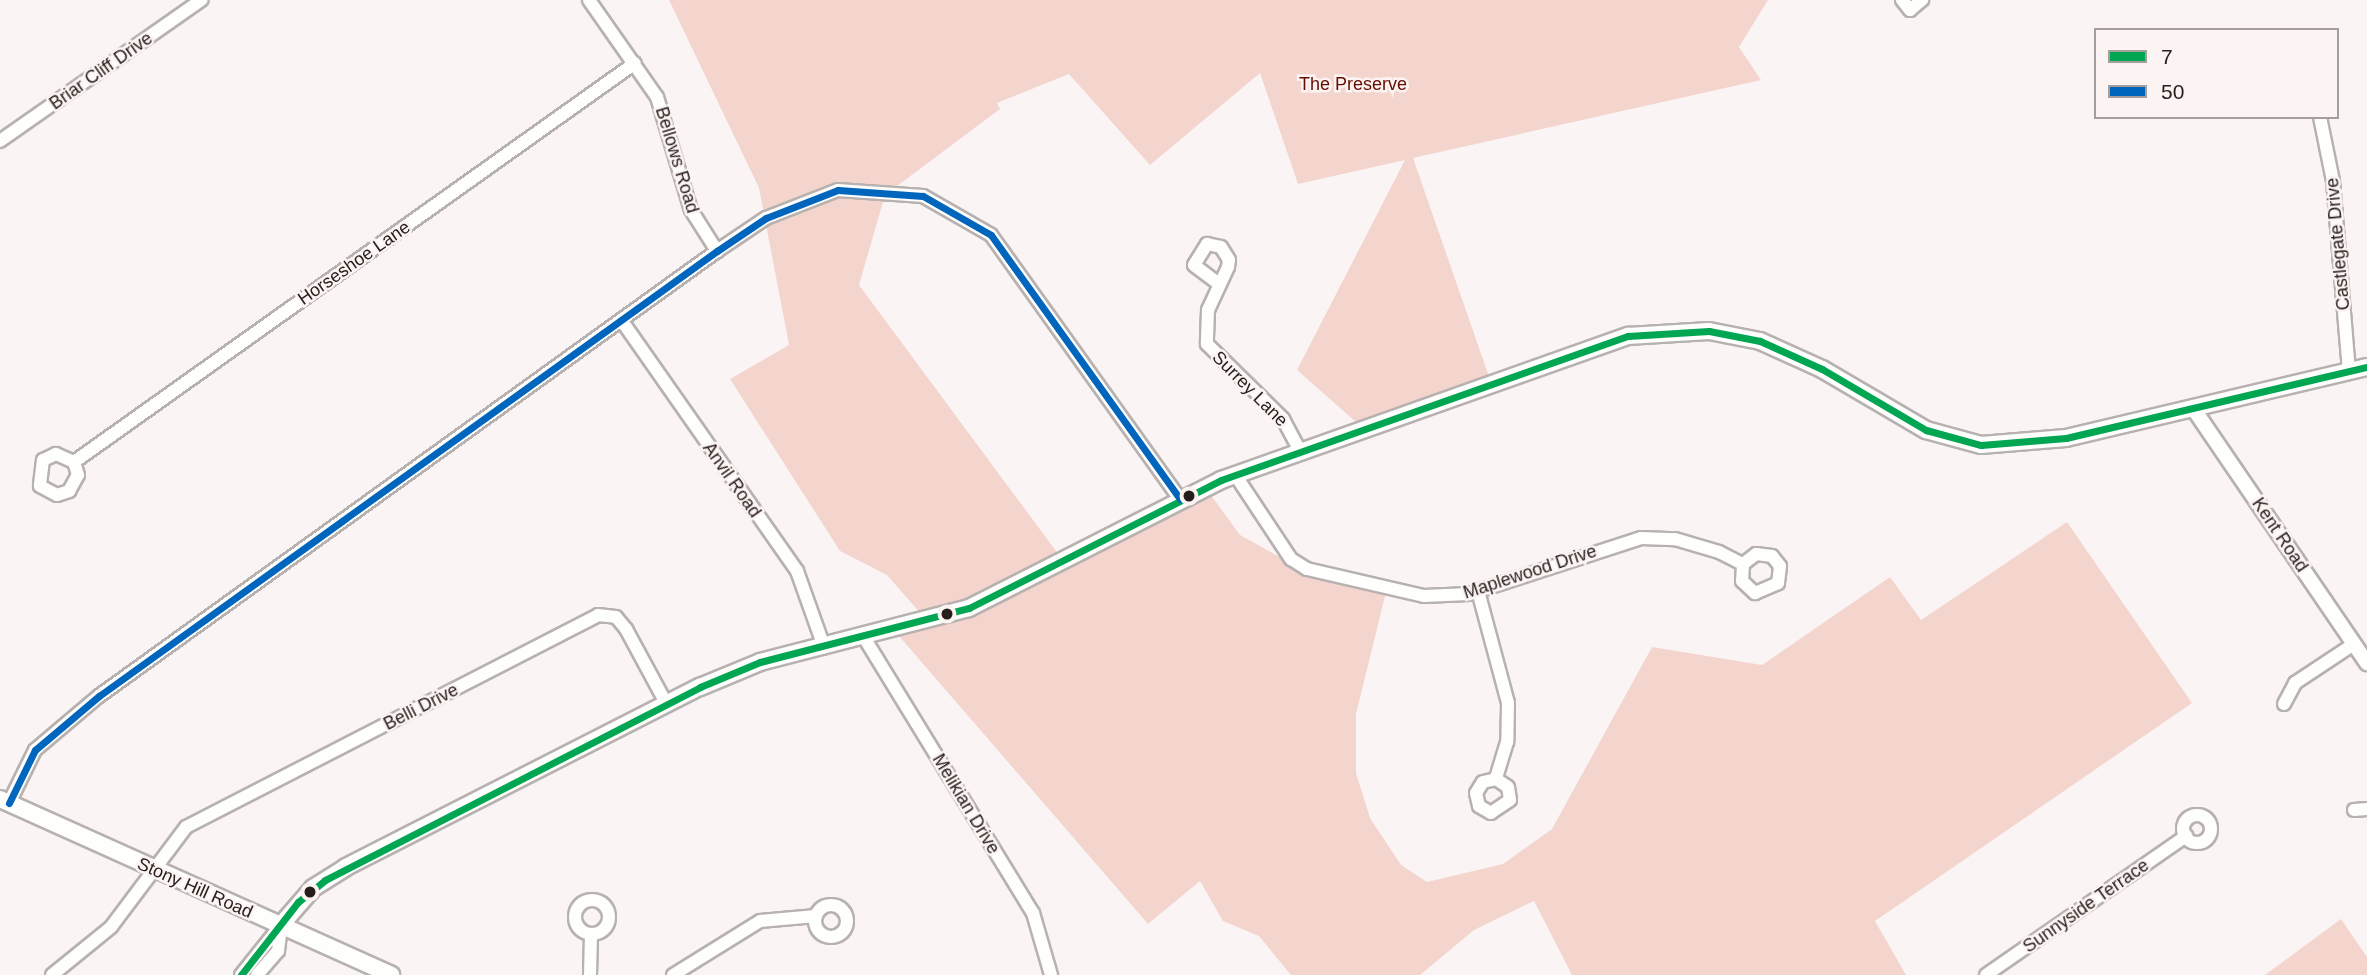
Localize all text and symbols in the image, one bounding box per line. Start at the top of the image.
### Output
street label: Briar Cliff Drive [45,28,157,114]
legend [2094,28,2339,119]
text: 7 [2161,45,2173,68]
park label: The Preserve [1299,73,1407,95]
text: 50 [2161,80,2184,103]
street label: Bellows Road [651,104,703,216]
street label: Castlegate Drive [2321,177,2355,311]
street label: Horseshoe Lane [294,216,414,310]
street label: Surrey Lane [1208,347,1292,431]
street label: Anvil Road [698,438,766,522]
unlabelled marker [1182,489,1196,503]
street label: Kent Road [2247,494,2313,576]
street label: Maplewood Drive [1461,540,1599,604]
unlabelled marker [940,607,954,621]
street label: Belli Drive [380,679,462,735]
street label: Melikian Drive [928,750,1004,858]
street label: Stony Hill Road [134,853,256,923]
street label: Sunnyside Terrace [2019,854,2153,958]
unlabelled marker [303,885,317,899]

